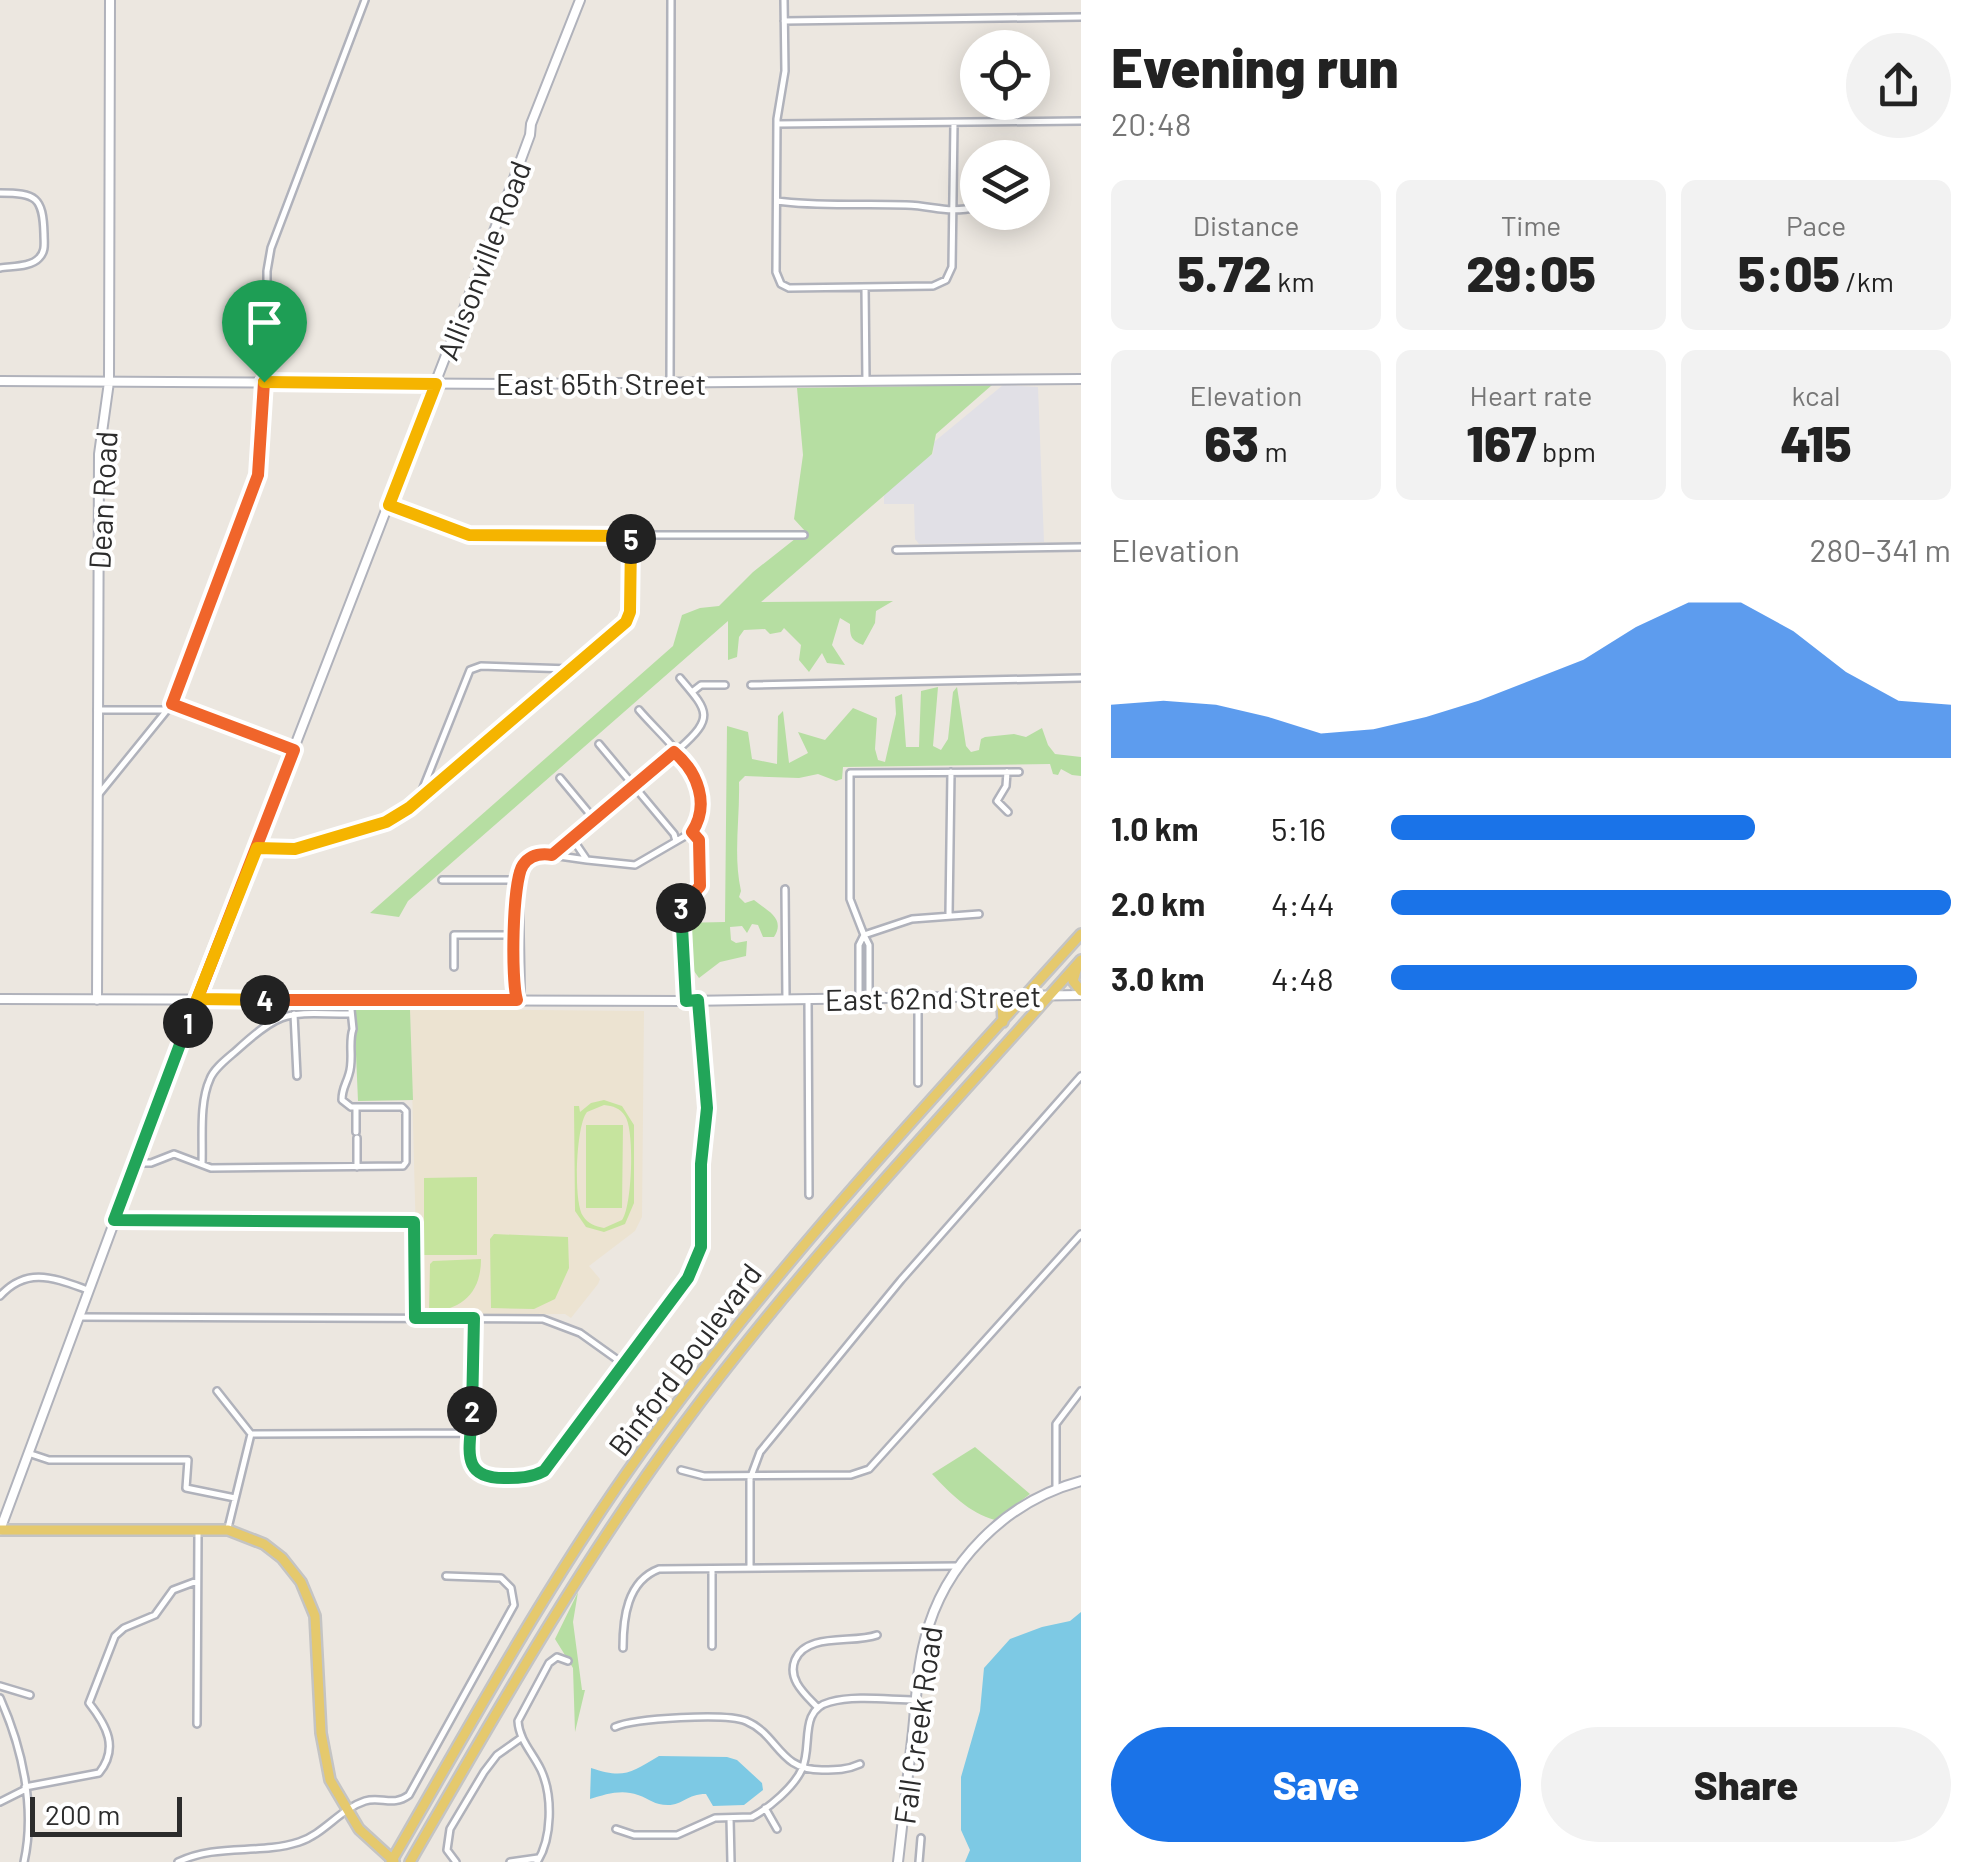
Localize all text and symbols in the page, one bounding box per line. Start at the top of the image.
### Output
map controls [960,30,1050,230]
button: locate [960,30,1050,120]
text: Evening run [1111,33,1399,99]
button: share [1846,33,1951,138]
text: 20:48 [1111,104,1191,142]
button: layers [960,140,1050,230]
street label: Allisonville Road [428,155,538,365]
text: Distance [1193,208,1299,242]
text: Time [1501,208,1561,242]
text: Pace [1786,208,1846,242]
text: 5.72 [1177,242,1272,302]
text: 29:05 [1466,242,1596,302]
text: 5:05 [1738,242,1840,302]
text: km [1272,264,1315,298]
text: /km [1840,264,1894,298]
pin [222,280,307,383]
icon: arrive [237,295,292,350]
street label: East 65th Street [496,365,706,401]
text: Elevation [1190,378,1302,412]
text: Heart rate [1470,378,1592,412]
text: kcal [1792,378,1840,412]
text: 63 [1204,412,1259,472]
text: 167 [1466,412,1536,472]
text: 415 [1780,412,1852,472]
street label: Dean Road [80,430,124,570]
text: m [1259,434,1288,468]
text: bpm [1536,434,1596,468]
pin: 5 [606,514,656,564]
text: 5 [623,522,639,556]
text: Elevation [1111,530,1240,568]
text: 280–341 m [1809,530,1951,568]
text: 1.0 km [1111,809,1199,847]
text: 5:16 [1271,809,1326,847]
pin: 3 [656,883,706,933]
text: 2.0 km [1111,884,1205,922]
text: 4:44 [1271,884,1335,922]
text: 3 [673,891,689,925]
text: 3.0 km [1111,959,1205,997]
text: 4:48 [1271,959,1334,997]
pin: 4 [240,975,290,1025]
street label: East 62nd Street [824,977,1042,1017]
text: 4 [257,983,273,1017]
pin: 1 [163,998,213,1048]
text: 1 [183,1006,193,1040]
street label: Binford Boulevard [600,1256,768,1462]
pin: 2 [447,1386,497,1436]
text: 2 [464,1394,480,1428]
street label: Fall Creek Road [885,1624,949,1826]
button: Save [1111,1727,1521,1842]
button: Share [1541,1727,1951,1842]
scale bar [30,1792,182,1836]
text: 200 m [45,1797,120,1831]

